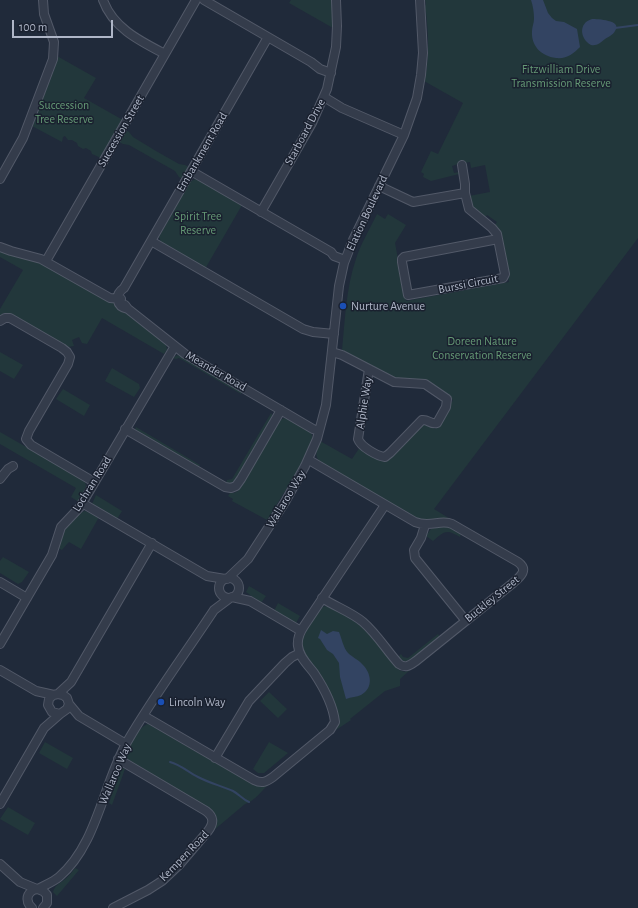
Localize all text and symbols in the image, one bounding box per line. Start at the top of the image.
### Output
scale bar [14,12,115,38]
text: 100 m [19,21,47,33]
park label: Fitzwilliam Drive Transmission Reserve [511,62,611,90]
street label: Succession Street [95,93,147,169]
street label: Starboard Drive [281,96,329,168]
park label: Succession Tree Reserve [35,98,93,126]
street label: Embankment Road [173,110,231,194]
street label: Elation Boulevard [343,173,391,253]
park label: Spirit Tree Reserve [174,209,222,237]
street label: Burssi Circuit [437,271,499,297]
place label: Nurture Avenue [351,299,425,313]
marker: Nurture Avenue [338,301,348,311]
park label: Doreen Nature Conservation Reserve [432,334,532,362]
street label: Meander Road [183,348,249,394]
street label: Alphie Way [353,376,375,430]
street label: Lochran Road [69,454,115,514]
street label: Wallaroo Way [263,467,309,531]
street label: Buckley Street [462,572,522,626]
place label: Lincoln Way [169,695,225,709]
marker: Lincoln Way [156,697,166,707]
street label: Wallaroo Way [96,741,134,807]
street label: Kempen Road [156,828,212,884]

